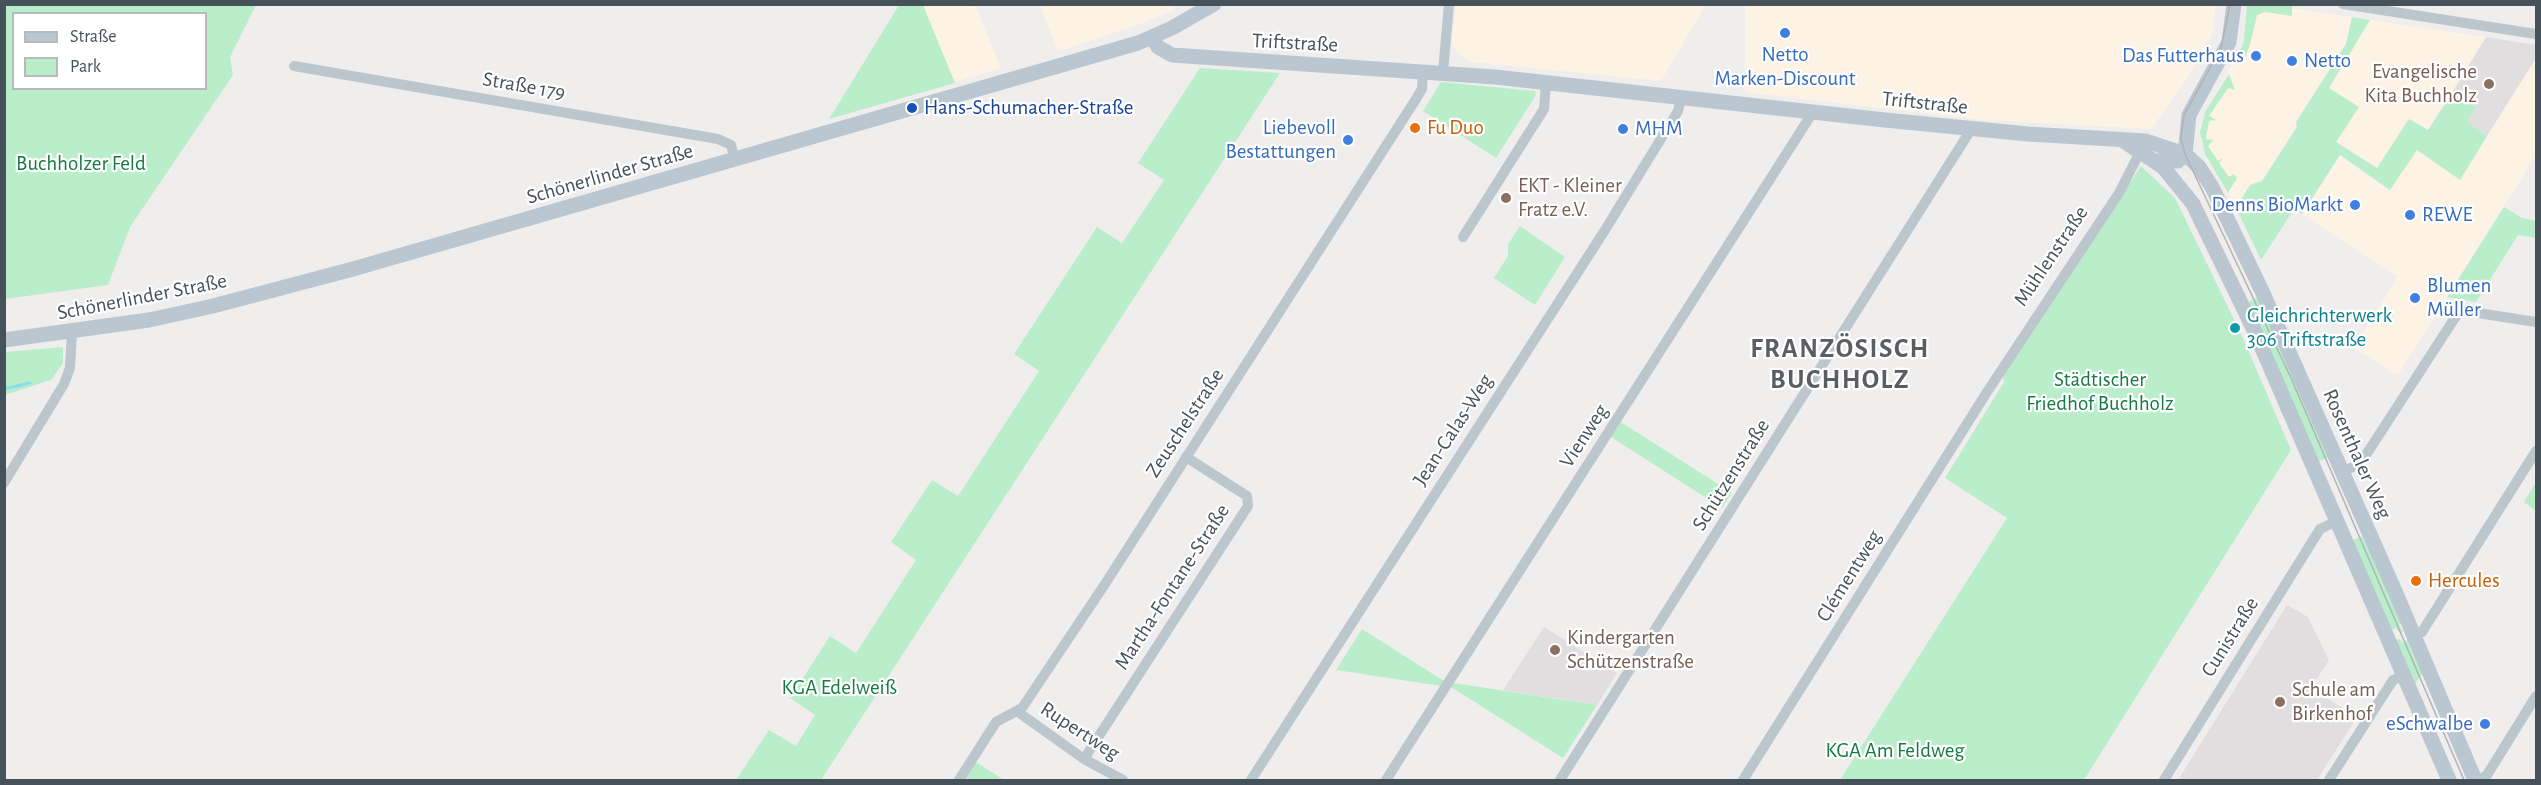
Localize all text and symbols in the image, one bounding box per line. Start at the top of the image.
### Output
legend [12,12,207,90]
marker: Netto Marken-Discount [1778,26,1792,40]
text: Straße [70,28,116,46]
street label: Triftstraße [1251,28,1339,58]
place label: Netto Marken-Discount [1714,42,1856,92]
place label: Das Futterhaus [2122,43,2244,69]
place label: Netto [2304,48,2351,74]
marker: Das Futterhaus [2249,49,2263,63]
marker: Netto [2285,54,2299,68]
text: Park [70,58,101,76]
place label: Evangelische Kita Buchholz [2365,59,2477,109]
street label: Straße 179 [481,66,567,106]
marker: Evangelische Kita Buchholz [2482,77,2496,91]
street label: Triftstraße [1881,86,1969,120]
place label: Hans-Schumacher-Straße [924,95,1133,121]
marker: Hans-Schumacher-Straße [905,101,919,115]
place label: Liebevoll Bestattungen [1226,115,1336,165]
place label: Fu Duo [1427,115,1484,141]
place label: MHM [1635,116,1683,142]
marker: Fu Duo [1408,121,1422,135]
marker: MHM [1616,122,1630,136]
marker: Liebevoll Bestattungen [1341,133,1355,147]
street label: Schönerlinder Straße [524,138,696,210]
park label: Buchholzer Feld [16,151,146,177]
place label: EKT - Kleiner Fratz e.V. [1518,173,1622,223]
marker: EKT - Kleiner Fratz e.V. [1499,191,1513,205]
place label: Denns BioMarkt [2211,192,2343,218]
marker: Denns BioMarkt [2348,198,2362,212]
street label: Mühlenstraße [2008,201,2094,311]
place label: REWE [2422,202,2473,228]
marker: REWE [2403,208,2417,222]
street label: Schönerlinder Straße [55,268,229,326]
place label: Blumen Müller [2427,273,2491,323]
marker: Blumen Müller [2408,291,2422,305]
place label: Gleichrichterwerk 306 Triftstraße [2247,303,2392,353]
marker: Gleichrichterwerk 306 Triftstraße [2228,321,2242,335]
district label: FRANZÖSISCH BUCHHOLZ [1750,333,1930,396]
street label: Zeuschelstraße [1140,364,1230,482]
park label: Städtischer Friedhof Buchholz [2026,367,2174,417]
street label: Jean-Calas-Weg [1408,369,1498,491]
street label: Rosenthaler Weg [2317,385,2397,523]
street label: Vienweg [1554,400,1614,472]
street label: Schützenstraße [1687,415,1775,535]
street label: Martha-Fontane-Straße [1109,499,1235,675]
street label: Clémentweg [1811,525,1887,627]
place label: Hercules [2428,568,2500,594]
marker: Hercules [2409,574,2423,588]
street label: Cunistraße [2196,593,2264,681]
place label: Kindergarten Schützenstraße [1567,625,1694,675]
marker: Kindergarten Schützenstraße [1548,643,1562,657]
park label: KGA Edelweiß [781,675,897,701]
place label: Schule am Birkenhof [2292,677,2376,727]
marker: Schule am Birkenhof [2273,695,2287,709]
street label: Rupertweg [1036,696,1124,766]
place label: eSchwalbe [2386,711,2473,737]
marker: eSchwalbe [2478,717,2492,731]
park label: KGA Am Feldweg [1825,738,1965,764]

